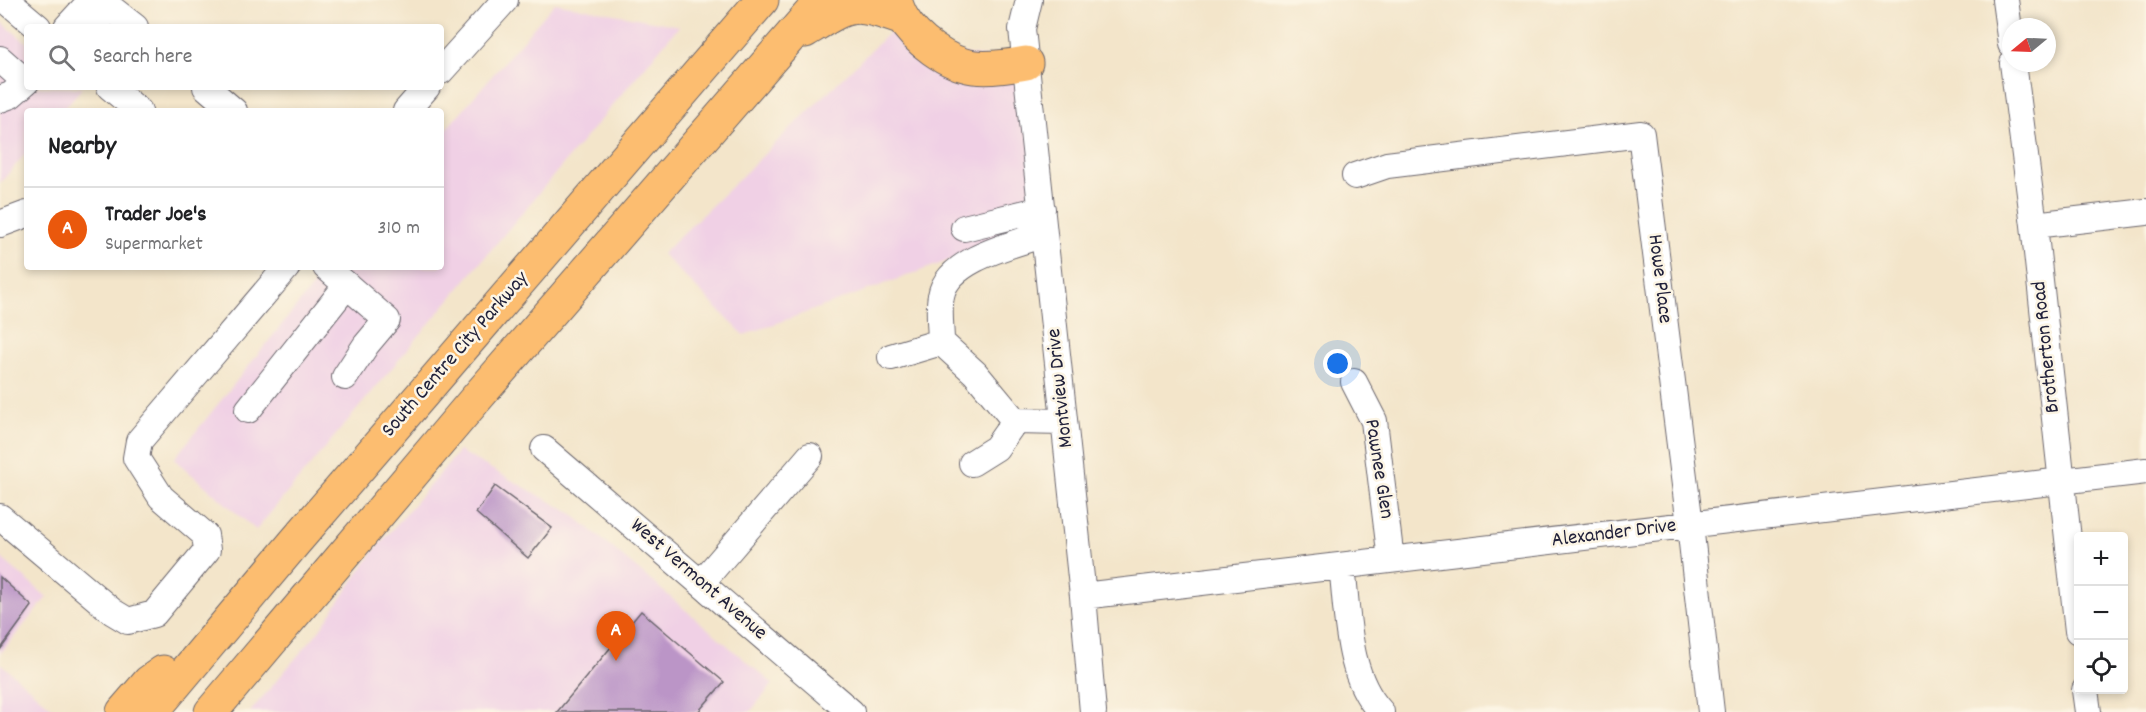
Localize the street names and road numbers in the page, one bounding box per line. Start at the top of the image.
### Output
street label: Howe Place [1639,233,1679,325]
street label: South Centre City Parkway [375,265,537,445]
street label: Brotherton Road [2025,280,2069,414]
street label: Montview Drive [1040,327,1082,449]
street label: Pawnee Glen [1355,417,1401,521]
street label: Alexander Drive [1550,511,1678,557]
street label: West Vermont Avenue [623,512,773,648]

